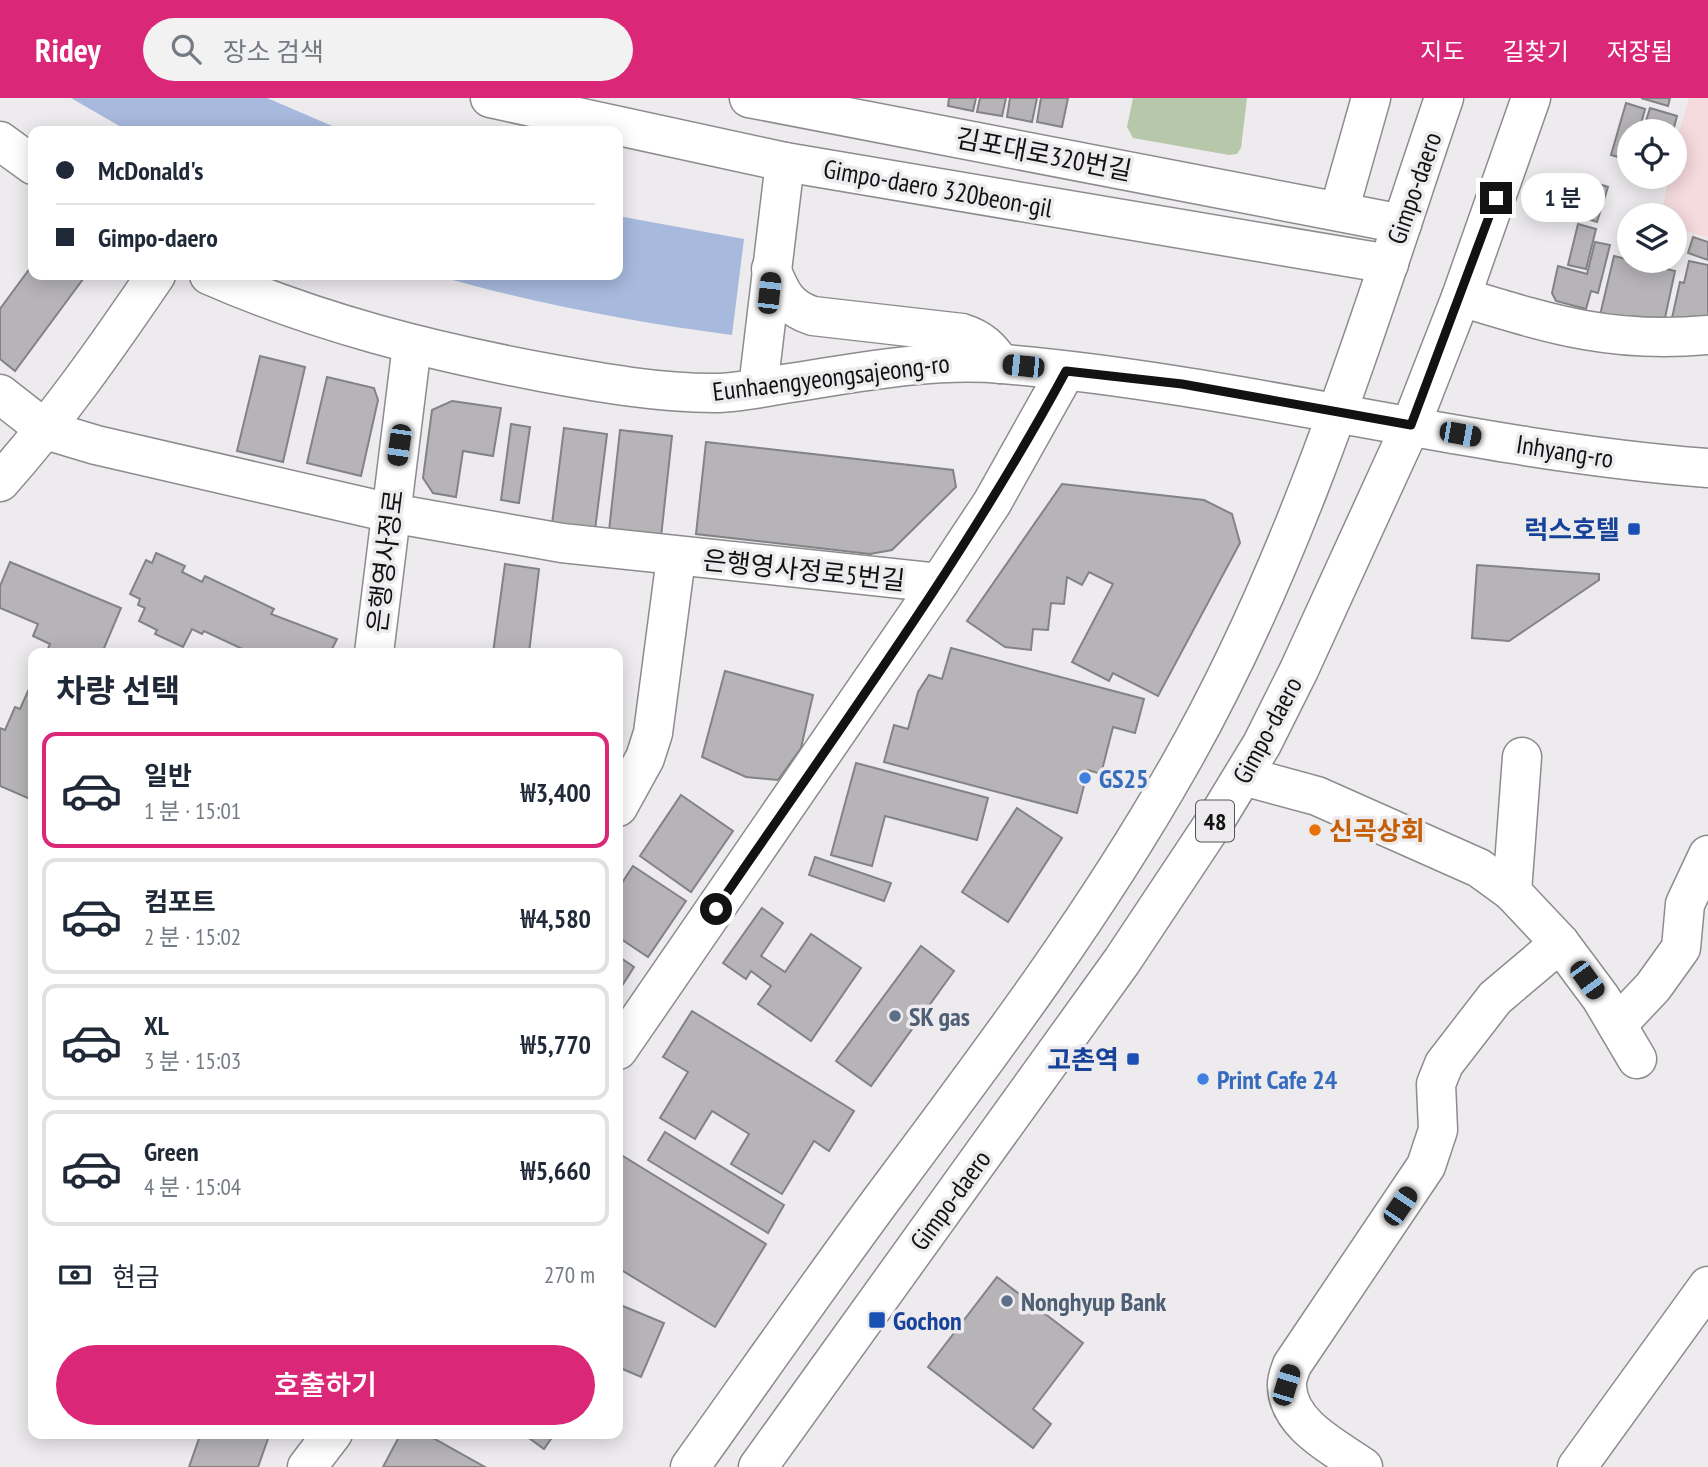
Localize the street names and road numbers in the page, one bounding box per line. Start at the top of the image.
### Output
street label: 김포대로320번길 [953,121,1135,187]
street label: Gimpo-daero [1379,128,1449,248]
street label: Gimpo-daero 320beon-gil [821,152,1055,224]
street label: Eunhaengyeongsajeong-ro [711,346,951,408]
street label: Inhyang-ro [1514,427,1616,475]
street label: 은행영사정로 [360,488,410,634]
street label: 은행영사정로5번길 [701,543,907,597]
street label: Gimpo-daero [1225,671,1309,789]
road number: 48 [1196,800,1234,842]
street label: Gimpo-daero [902,1143,998,1257]

